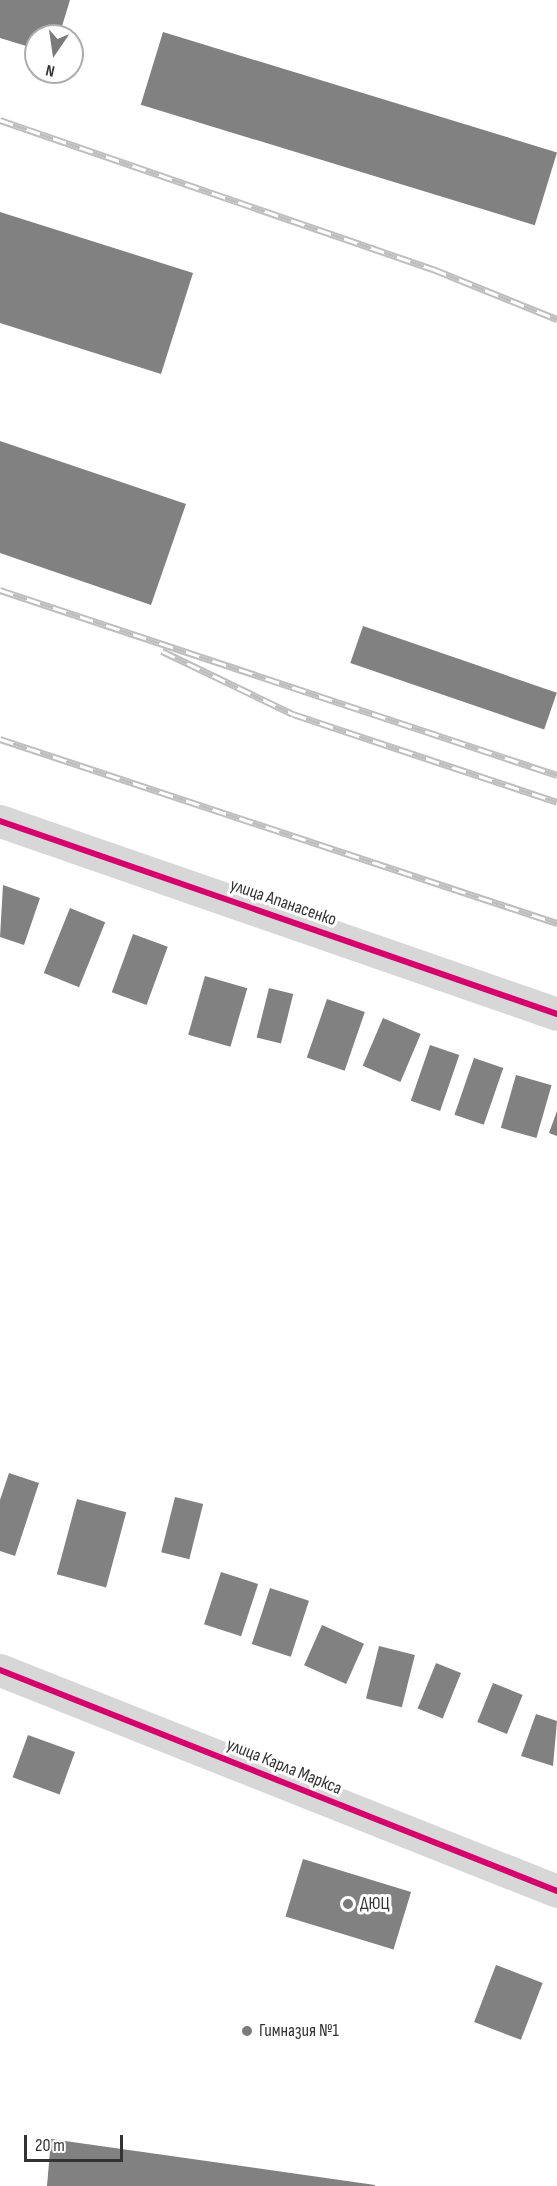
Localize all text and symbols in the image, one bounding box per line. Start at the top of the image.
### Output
north arrow [24,24,84,84]
text: N [44,60,57,80]
street label: улица Апанасенко [227,875,339,931]
street label: улица Карла Маркса [223,1734,345,1800]
place label: ДЮЦ [360,1893,390,1915]
marker: ДЮЦ [341,1897,355,1911]
place label: Гимназия №1 [259,2020,339,2042]
marker: Гимназия №1 [240,2024,254,2038]
scale bar [27,2123,126,2161]
text: 20 m [35,2135,65,2156]

